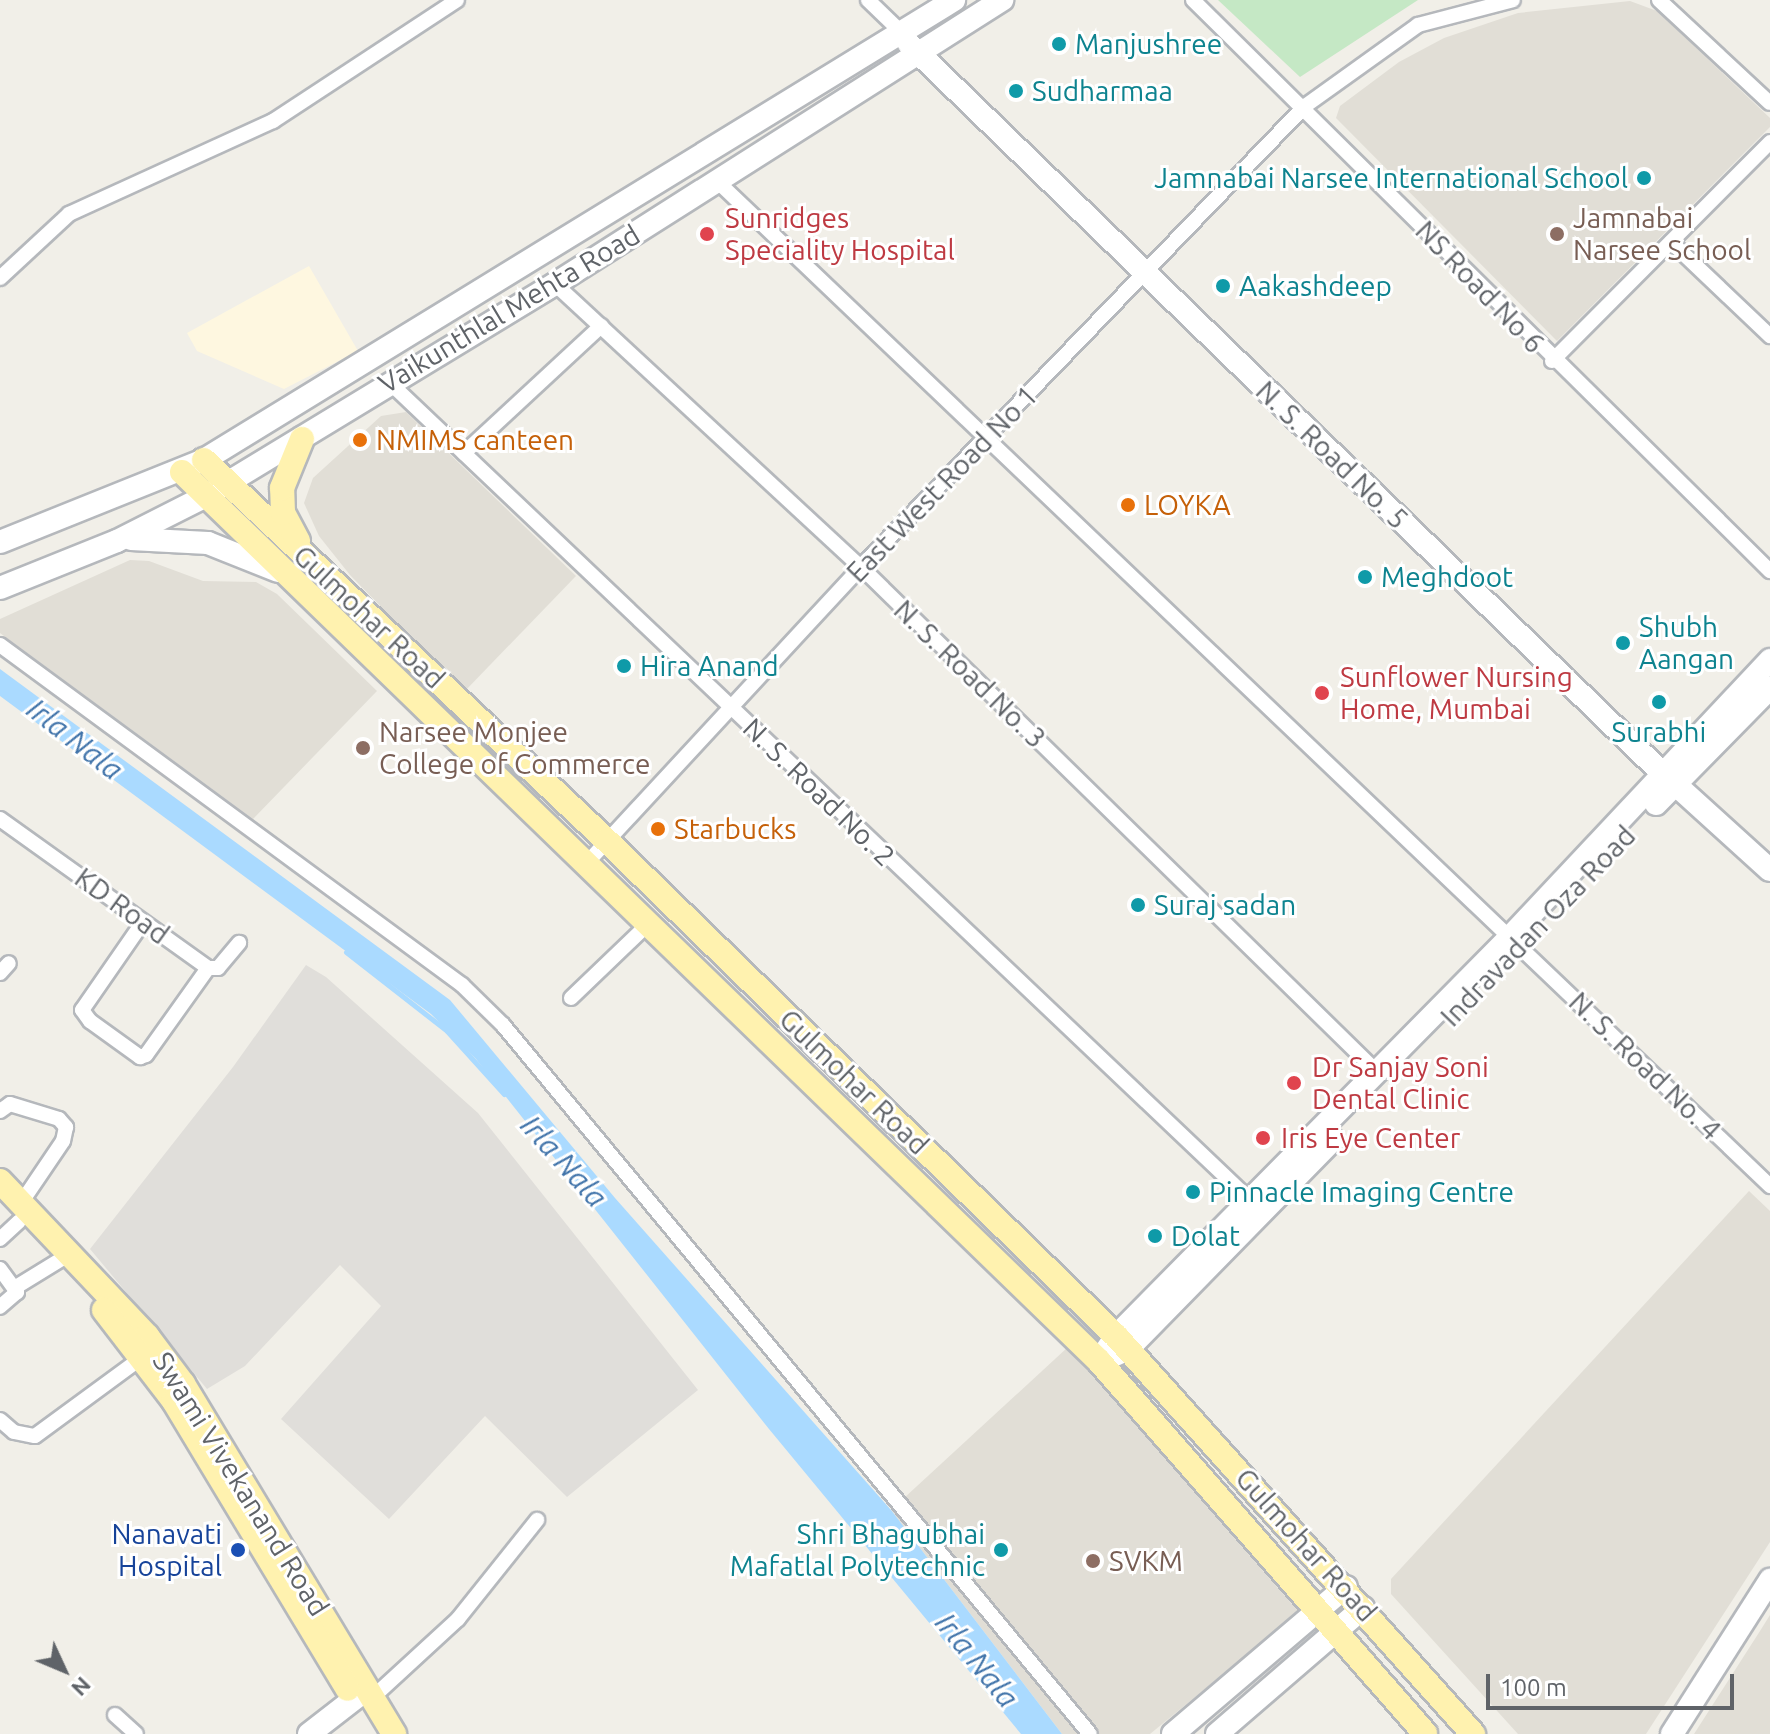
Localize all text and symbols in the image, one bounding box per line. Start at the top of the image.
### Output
place label: Manjushree [1075,27,1222,61]
marker: Manjushree [1050,35,1068,53]
place label: Sudharmaa [1032,74,1173,108]
marker: Sudharmaa [1007,82,1025,100]
place label: Jamnabai Narsee International School [1154,161,1628,195]
marker: Jamnabai Narsee International School [1635,169,1653,187]
place label: Sunridges Speciality Hospital [725,201,955,267]
place label: Jamnabai Narsee School [1573,201,1751,267]
street label: NS Road No 6 [1409,214,1551,360]
street label: Vaikunthlal Mehta Road [372,218,646,400]
marker: Sunridges Speciality Hospital [696,223,718,245]
marker: Jamnabai Narsee School [1548,225,1566,243]
place label: Aakashdeep [1239,269,1392,303]
marker: Aakashdeep [1214,277,1232,295]
street label: N. S. Road No. 5 [1249,374,1415,536]
street label: East West Road No 1 [840,379,1044,589]
place label: NMIMS canteen [376,423,574,457]
marker: NMIMS canteen [351,431,369,449]
place label: LOYKA [1144,488,1231,522]
marker: LOYKA [1119,496,1137,514]
street label: Gulmohar Road [286,538,452,696]
place label: Meghdoot [1381,560,1513,594]
marker: Meghdoot [1356,568,1374,586]
street label: N. S. Road No. 3 [887,593,1053,755]
place label: Shubh Aangan [1639,610,1734,676]
marker: Shubh Aangan [1614,634,1632,652]
place label: Hira Anand [640,649,779,683]
marker: Hira Anand [615,657,633,675]
place label: Sunflower Nursing Home, Mumbai [1340,660,1573,726]
marker: Sunflower Nursing Home, Mumbai [1311,682,1333,704]
water label: Irla Nala [20,691,130,787]
marker: Surabhi [1650,693,1668,711]
street label: N. S. Road No. 2 [736,711,902,873]
place label: Narsee Monjee College of Commerce [379,715,650,781]
place label: Surabhi [1612,715,1706,749]
marker: Narsee Monjee College of Commerce [354,739,372,757]
place label: Starbucks [674,812,796,846]
street label: Indravadan Oza Road [1434,819,1642,1033]
marker: Starbucks [649,820,667,838]
street label: KD Road [69,861,175,951]
place label: Suraj sadan [1154,888,1296,922]
marker: Suraj sadan [1129,896,1147,914]
street label: N. S. Road No. 4 [1562,985,1728,1147]
street label: Gulmohar Road [772,1002,936,1162]
place label: Dr Sanjay Soni Dental Clinic [1312,1050,1489,1116]
marker: Dr Sanjay Soni Dental Clinic [1283,1072,1305,1094]
water label: Irla Nala [513,1108,615,1214]
place label: Iris Eye Center [1281,1121,1460,1155]
marker: Iris Eye Center [1252,1127,1274,1149]
place label: Pinnacle Imaging Centre [1209,1175,1514,1209]
marker: Pinnacle Imaging Centre [1184,1183,1202,1201]
place label: Dolat [1171,1219,1240,1253]
marker: Dolat [1146,1227,1164,1245]
street label: Swami Vivekanand Road [146,1346,336,1622]
street label: Gulmohar Road [1228,1462,1384,1628]
place label: Nanavati Hospital [111,1517,222,1583]
place label: Shri Bhagubhai Mafatlal Polytechnic [730,1517,985,1583]
marker: Nanavati Hospital [229,1541,247,1559]
marker: Shri Bhagubhai Mafatlal Polytechnic [992,1541,1010,1559]
place label: SVKM [1109,1544,1183,1578]
marker: SVKM [1084,1552,1102,1570]
water label: Irla Nala [928,1605,1026,1715]
north arrow [24,1630,104,1710]
scale bar [1490,1658,1738,1708]
text: N [67,1672,96,1702]
text: 100 m [1500,1674,1567,1701]

